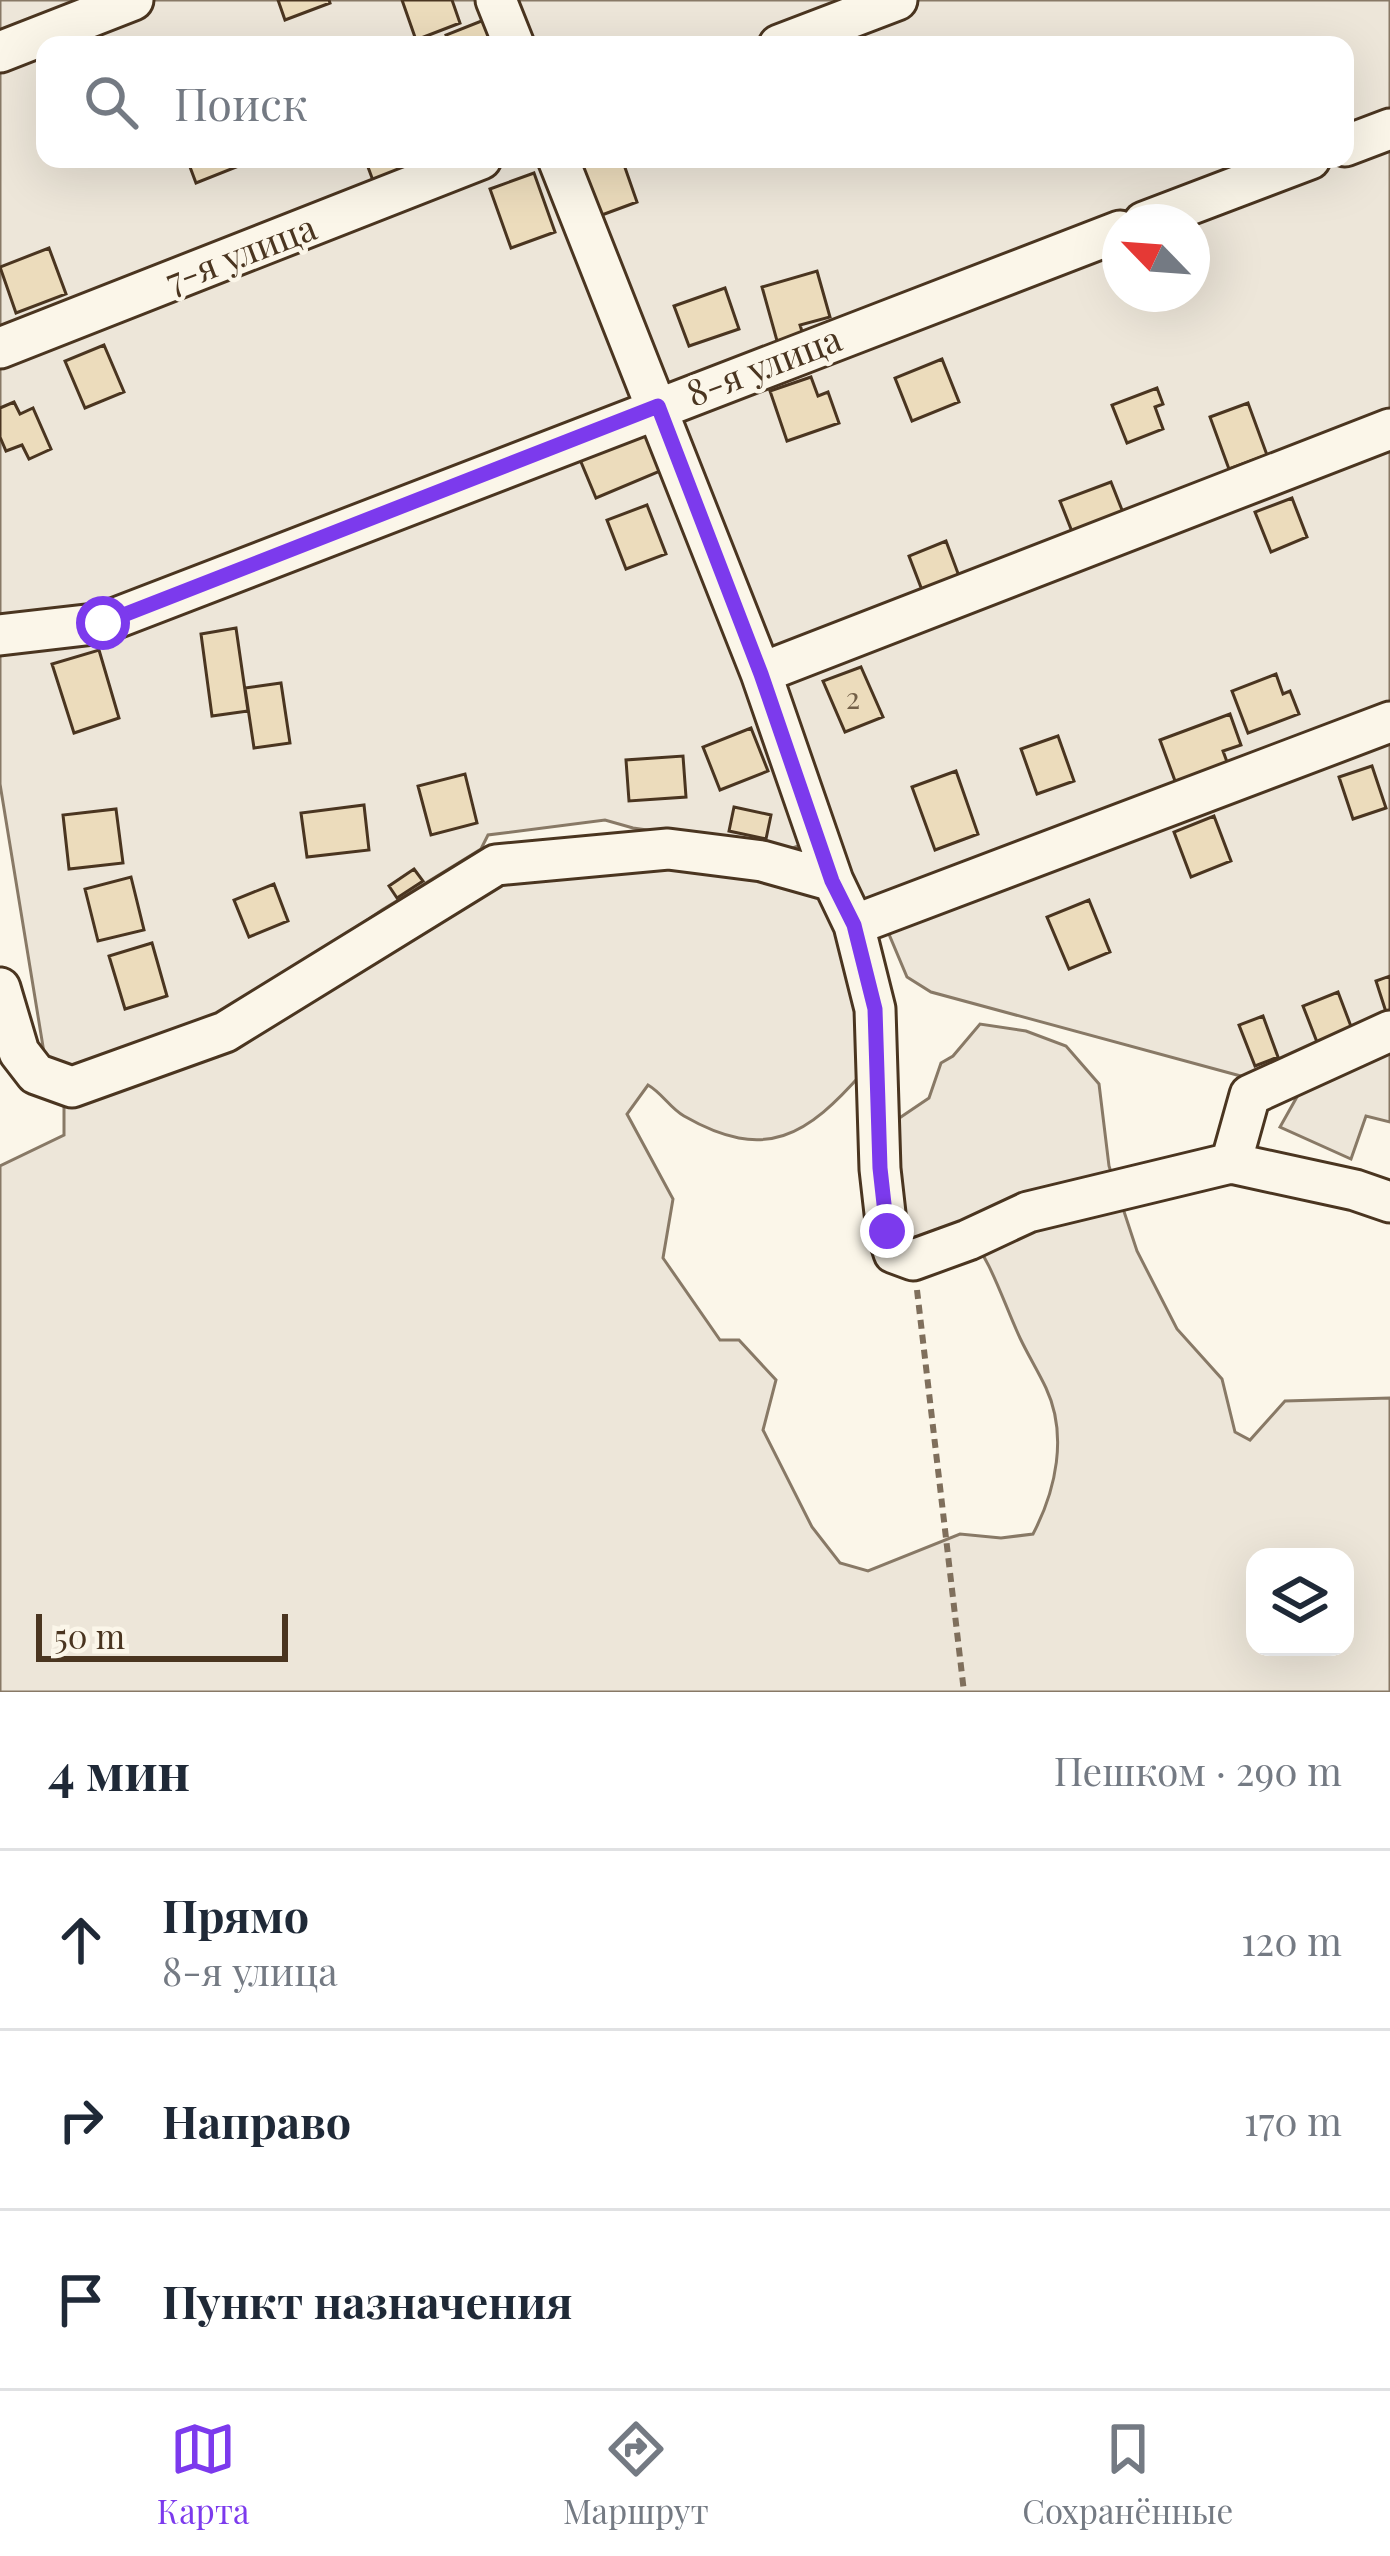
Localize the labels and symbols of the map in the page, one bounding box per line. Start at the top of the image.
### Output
street label: 7-я улица [158,201,323,303]
north arrow [1102,204,1210,312]
street label: 8-я улица [679,313,848,416]
route start [76,596,130,650]
house number: 2 [846,677,860,717]
route end [860,1204,914,1258]
scale bar [36,1608,288,1661]

